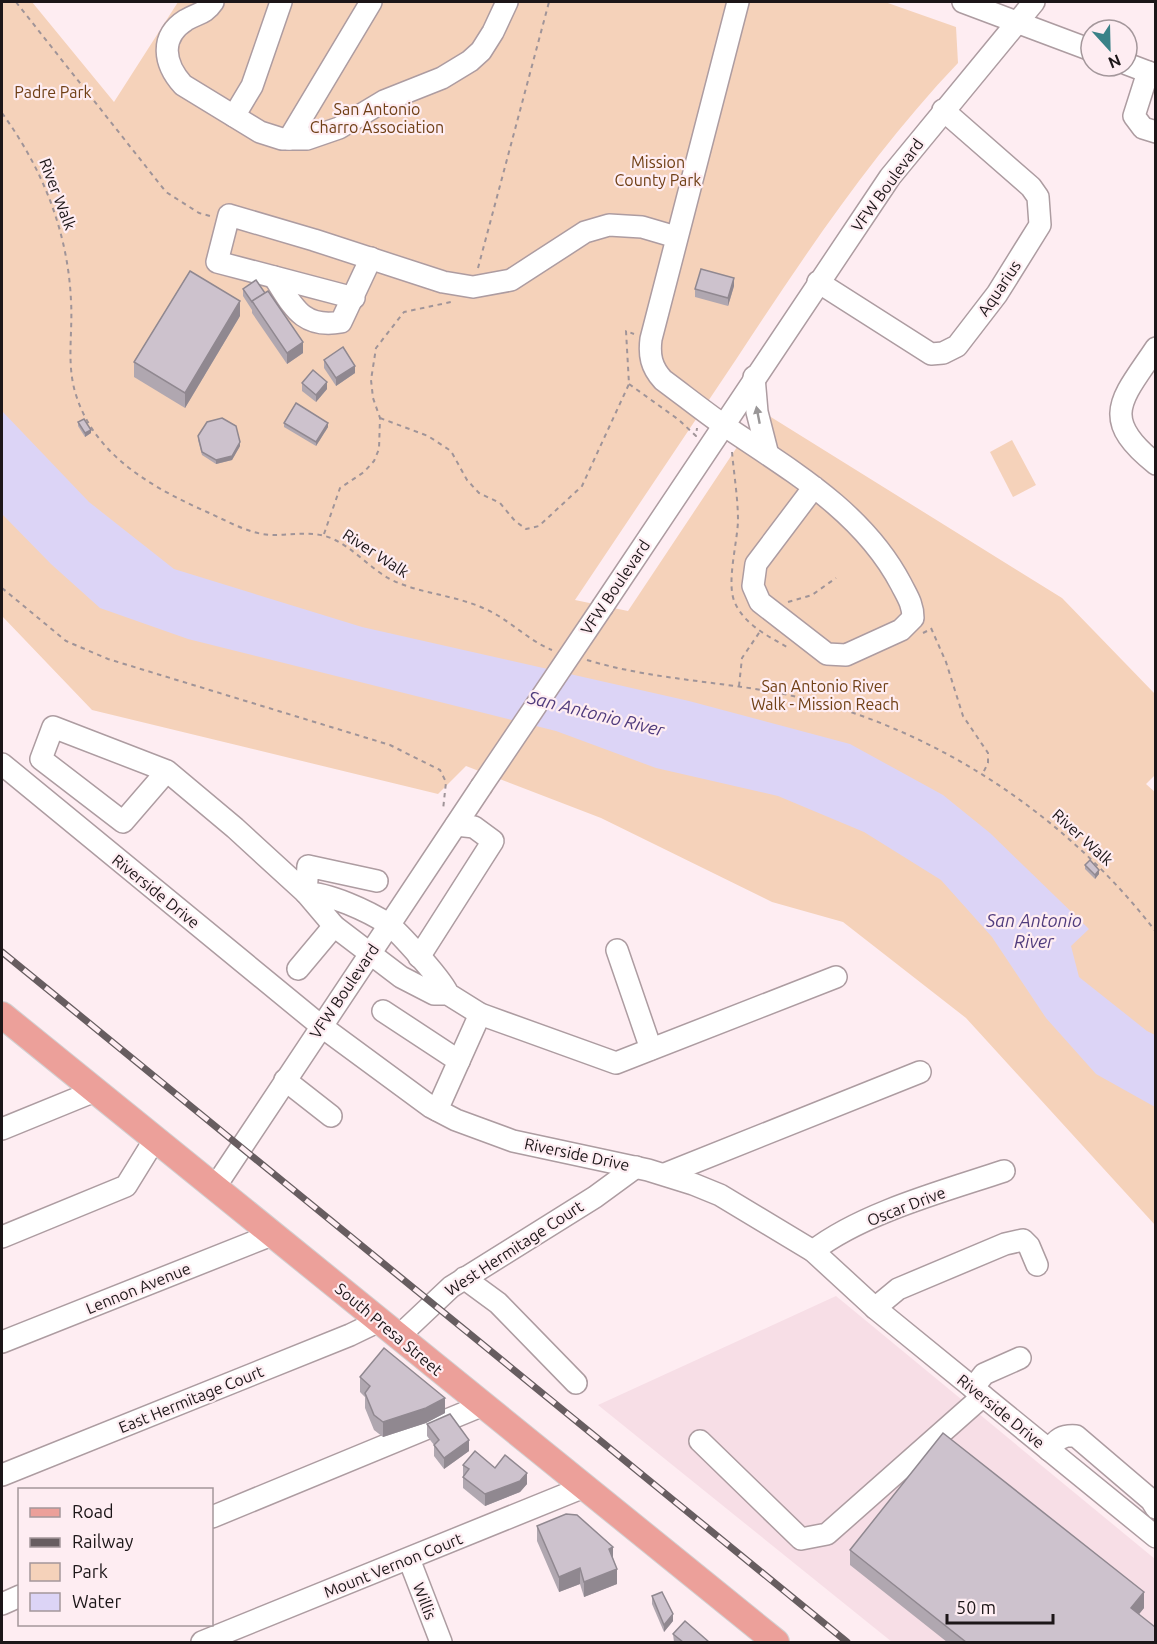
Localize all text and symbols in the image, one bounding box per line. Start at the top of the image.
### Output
north arrow [1079,18,1139,78]
text: N [1106,51,1124,72]
park label: Padre Park [14,83,92,101]
park label: San Antonio Charro Association [310,100,444,136]
street label: VFW Boulevard [847,135,927,235]
park label: Mission County Park [615,153,701,189]
street label: River Walk [36,156,80,232]
street label: Aquarius [974,257,1024,319]
one-way arrow [753,405,762,424]
street label: River Walk [340,525,412,581]
street label: VFW Boulevard [577,536,653,638]
park label: San Antonio River Walk - Mission Reach [751,677,899,713]
water label: San Antonio River [525,686,668,740]
street label: River Walk [1049,805,1117,869]
street label: Riverside Drive [109,850,203,932]
water label: San Antonio River [985,910,1082,951]
street label: VFW Boulevard [306,940,382,1042]
street label: Riverside Drive [523,1134,631,1174]
street label: Oscar Drive [864,1183,948,1229]
street label: West Hermitage Court [442,1196,587,1299]
street label: Lennon Avenue [83,1259,193,1317]
street label: South Presa Street [332,1279,447,1379]
street label: East Hermitage Court [116,1361,267,1436]
street label: Riverside Drive [954,1370,1048,1452]
legend [18,1488,213,1626]
text: Road [72,1501,114,1521]
street label: Mount Vernon Court [321,1529,466,1601]
text: Railway [72,1531,134,1551]
text: Park [72,1561,108,1581]
street label: Willis [410,1580,440,1622]
scale bar [947,1587,1054,1625]
text: Water [72,1591,122,1611]
text: 50 m [956,1597,996,1617]

